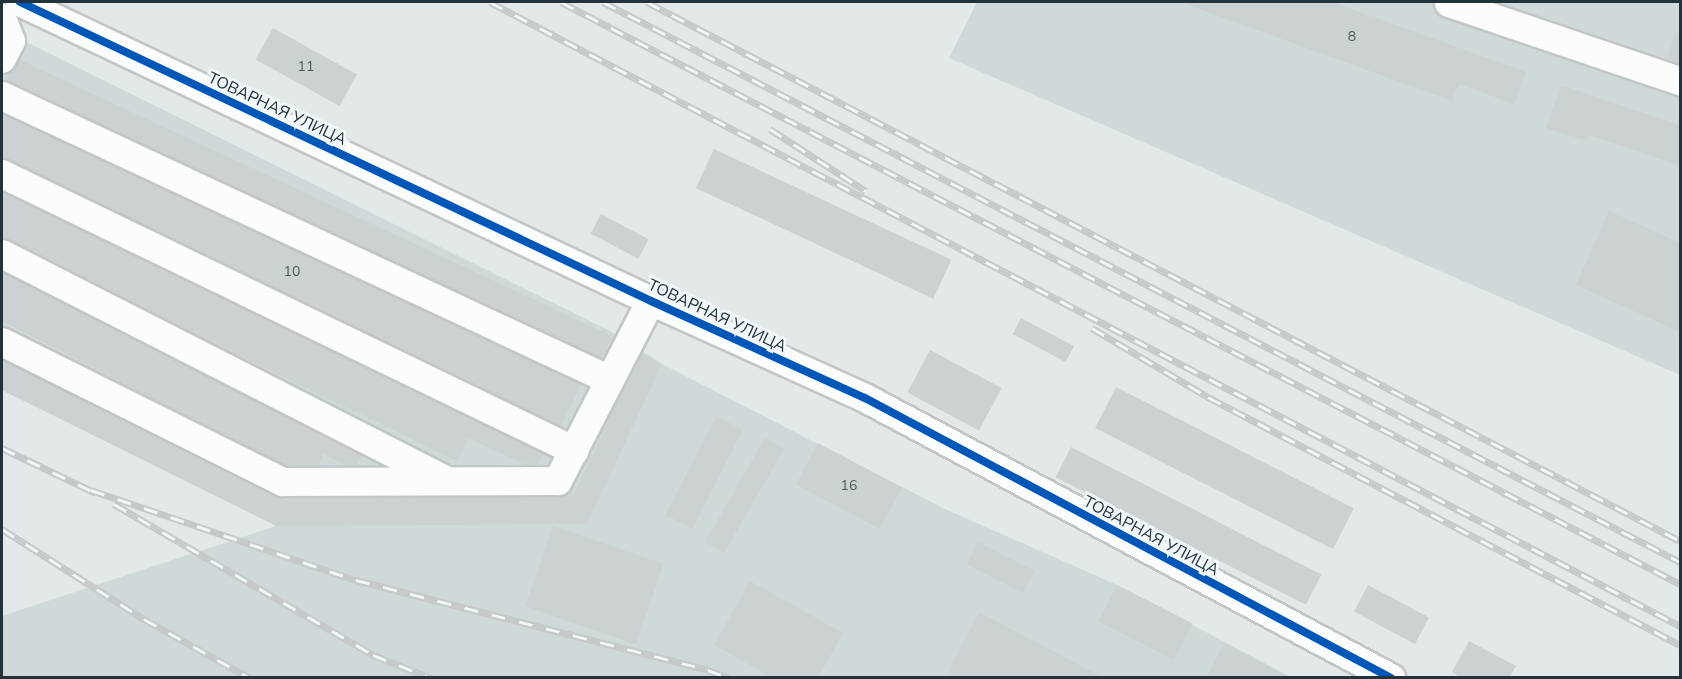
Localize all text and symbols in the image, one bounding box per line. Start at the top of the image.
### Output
house number: 8 [1348,29,1356,45]
house number: 11 [298,59,314,75]
street label: ТОВАРНАЯ УЛИЦА [205,68,349,150]
house number: 10 [284,264,300,280]
street label: ТОВАРНАЯ УЛИЦА [645,275,789,357]
house number: 16 [841,478,857,494]
street label: ТОВАРНАЯ УЛИЦА [1080,492,1222,580]

